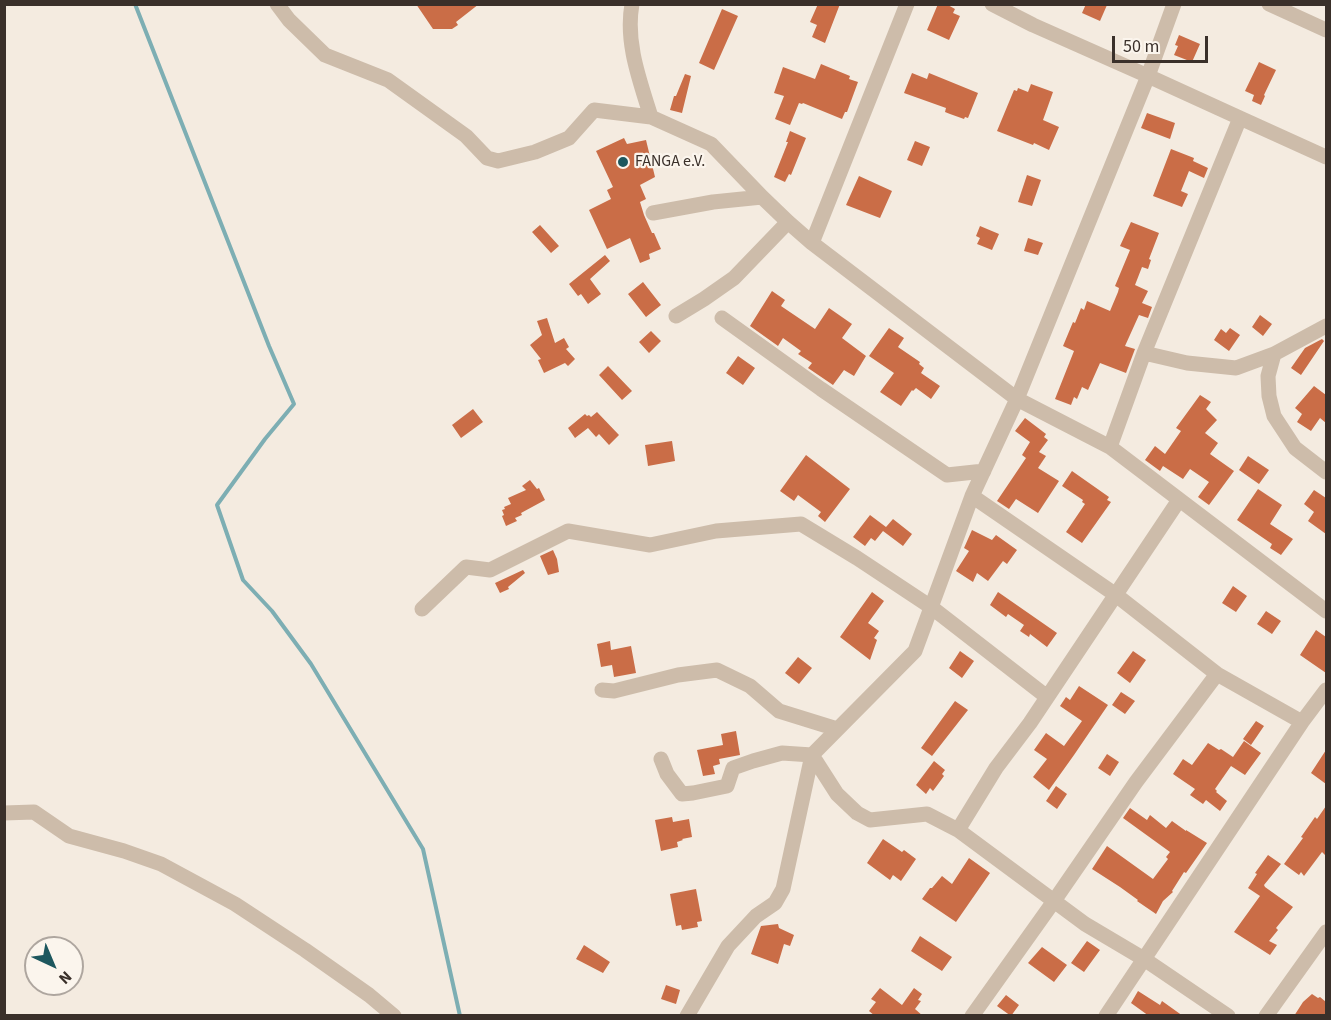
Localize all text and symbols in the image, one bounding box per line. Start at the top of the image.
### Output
scale bar [1115,24,1211,62]
text: 50 m [1123,34,1159,59]
place label: FANGA e.V. [635,152,705,172]
marker: FANGA e.V. [616,155,630,169]
north arrow [24,936,84,996]
text: N [54,966,77,989]

